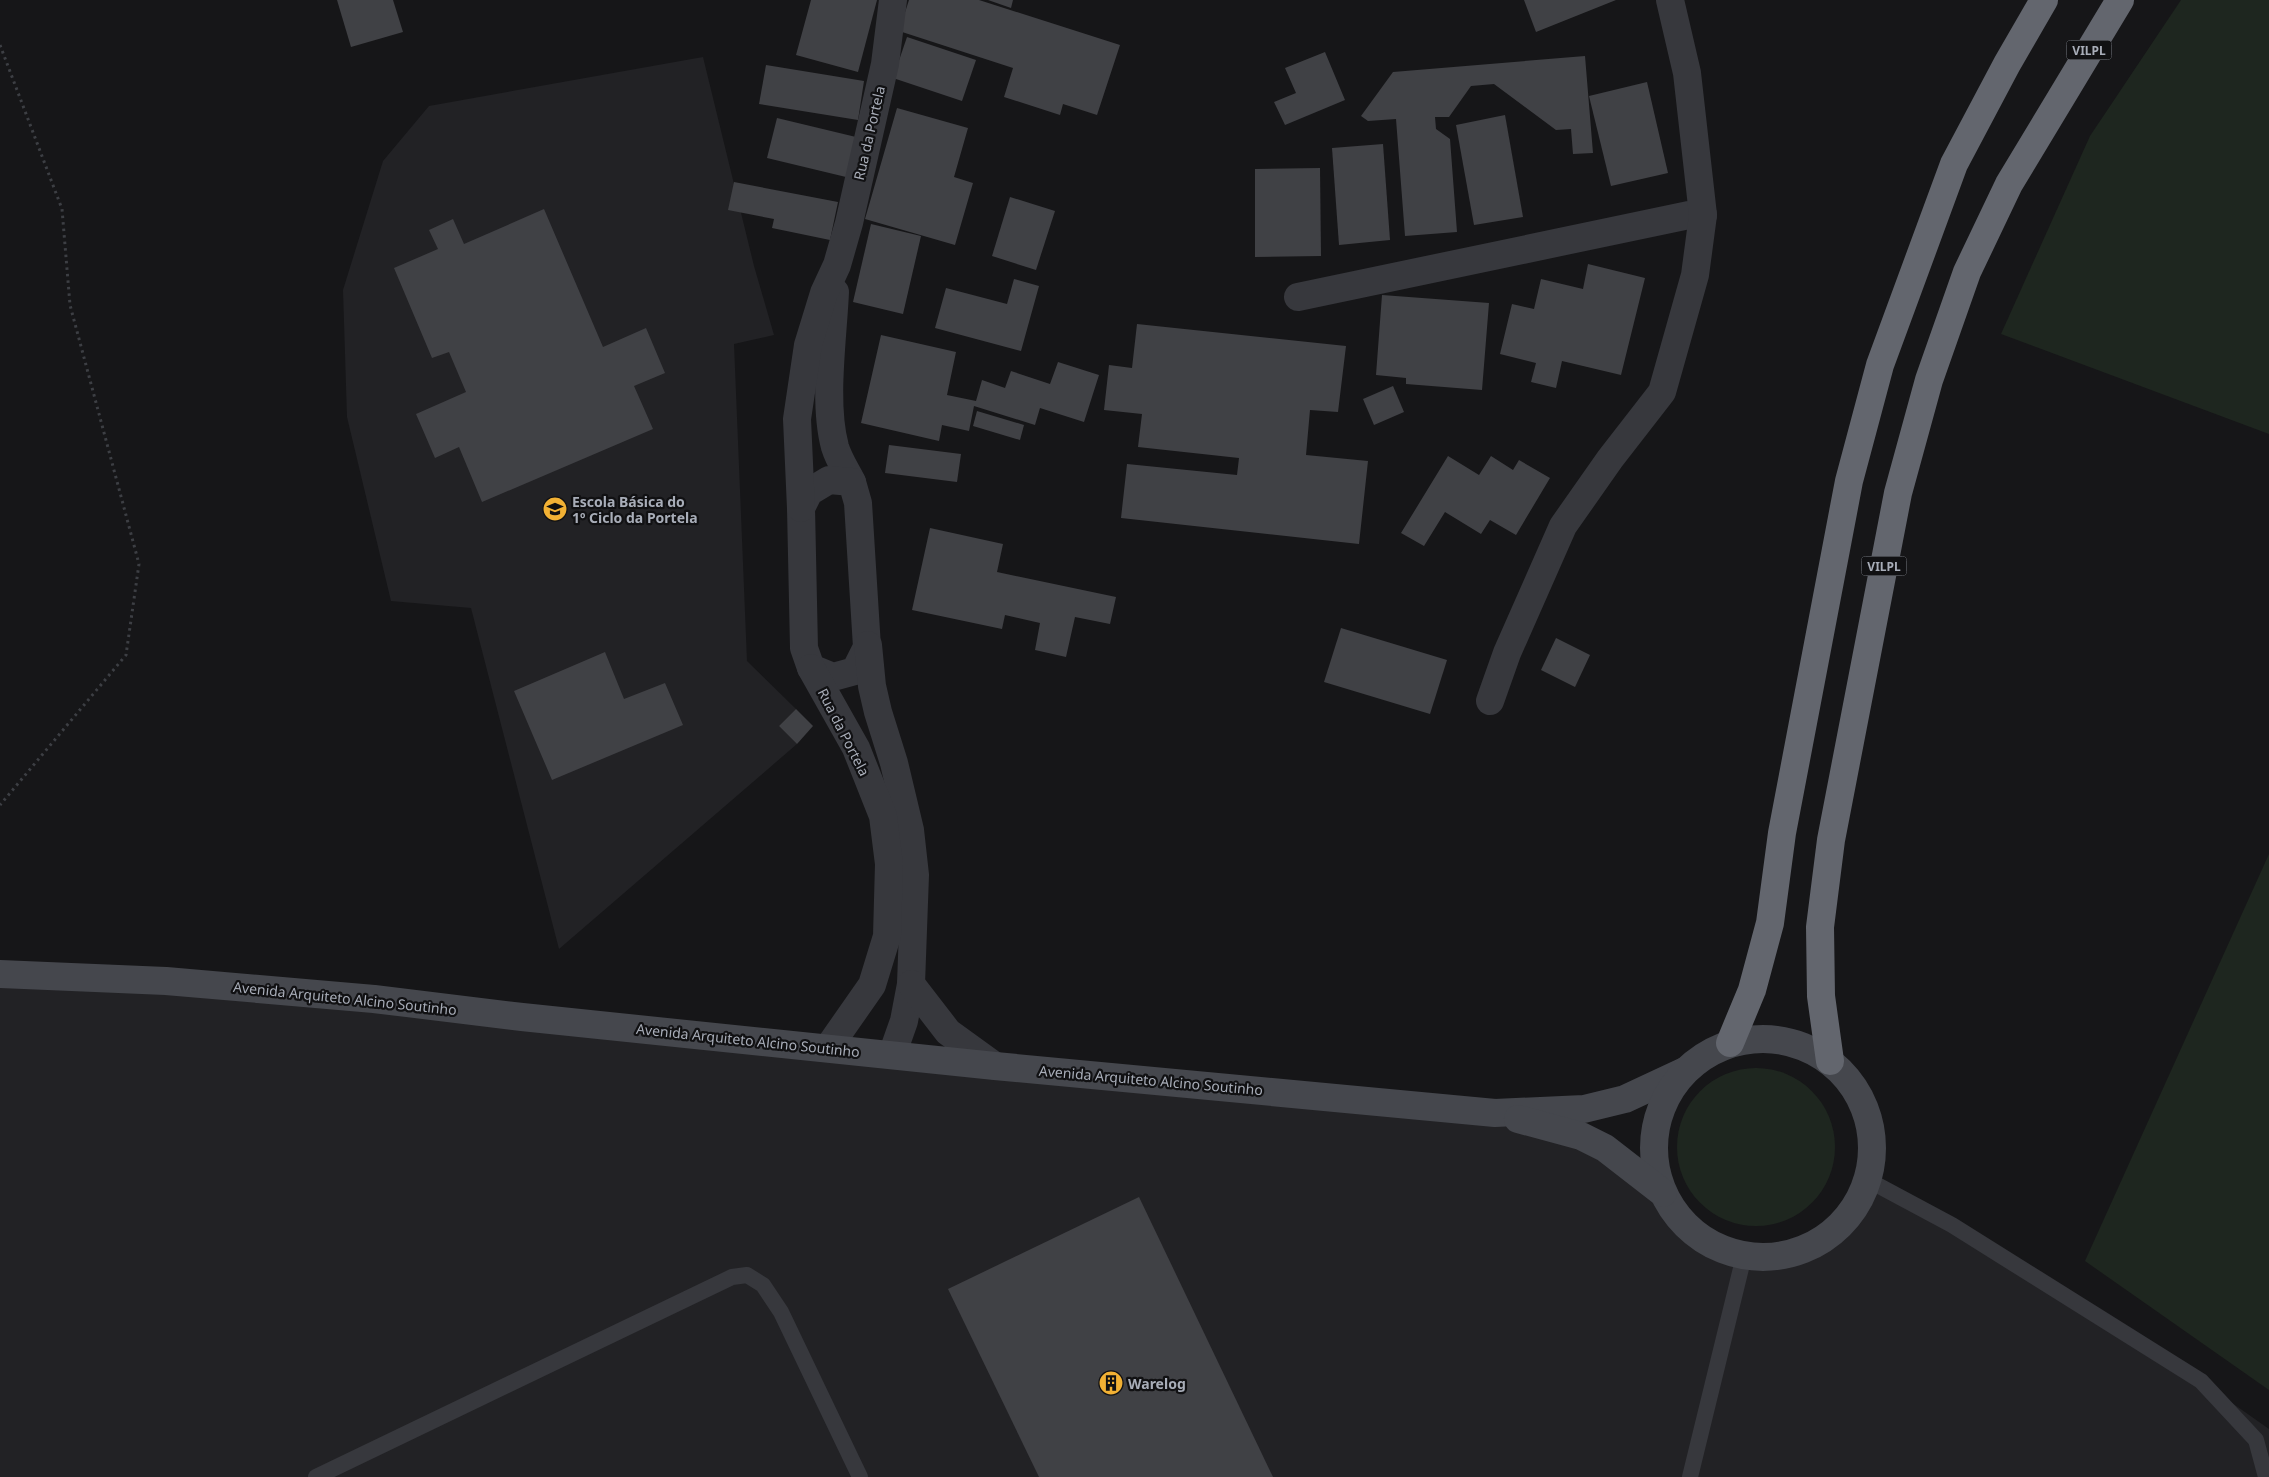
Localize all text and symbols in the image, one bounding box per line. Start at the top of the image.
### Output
road number: VILPL [2066,40,2112,60]
street label: Rua da Portela [849,84,889,182]
place label: Escola Básica do 1º Ciclo da Portela [572,492,698,527]
school or university icon: Escola Básica do 1º Ciclo da Portela [542,496,568,522]
road number: VILPL [1862,556,1906,576]
street label: Rua da Portela [814,685,874,779]
street label: Avenida Arquiteto Alcino Soutinho [232,977,458,1019]
street label: Avenida Arquiteto Alcino Soutinho [635,1019,861,1061]
street label: Avenida Arquiteto Alcino Soutinho [1038,1061,1264,1099]
building icon: Warelog [1098,1370,1124,1396]
place label: Warelog [1128,1374,1186,1393]

